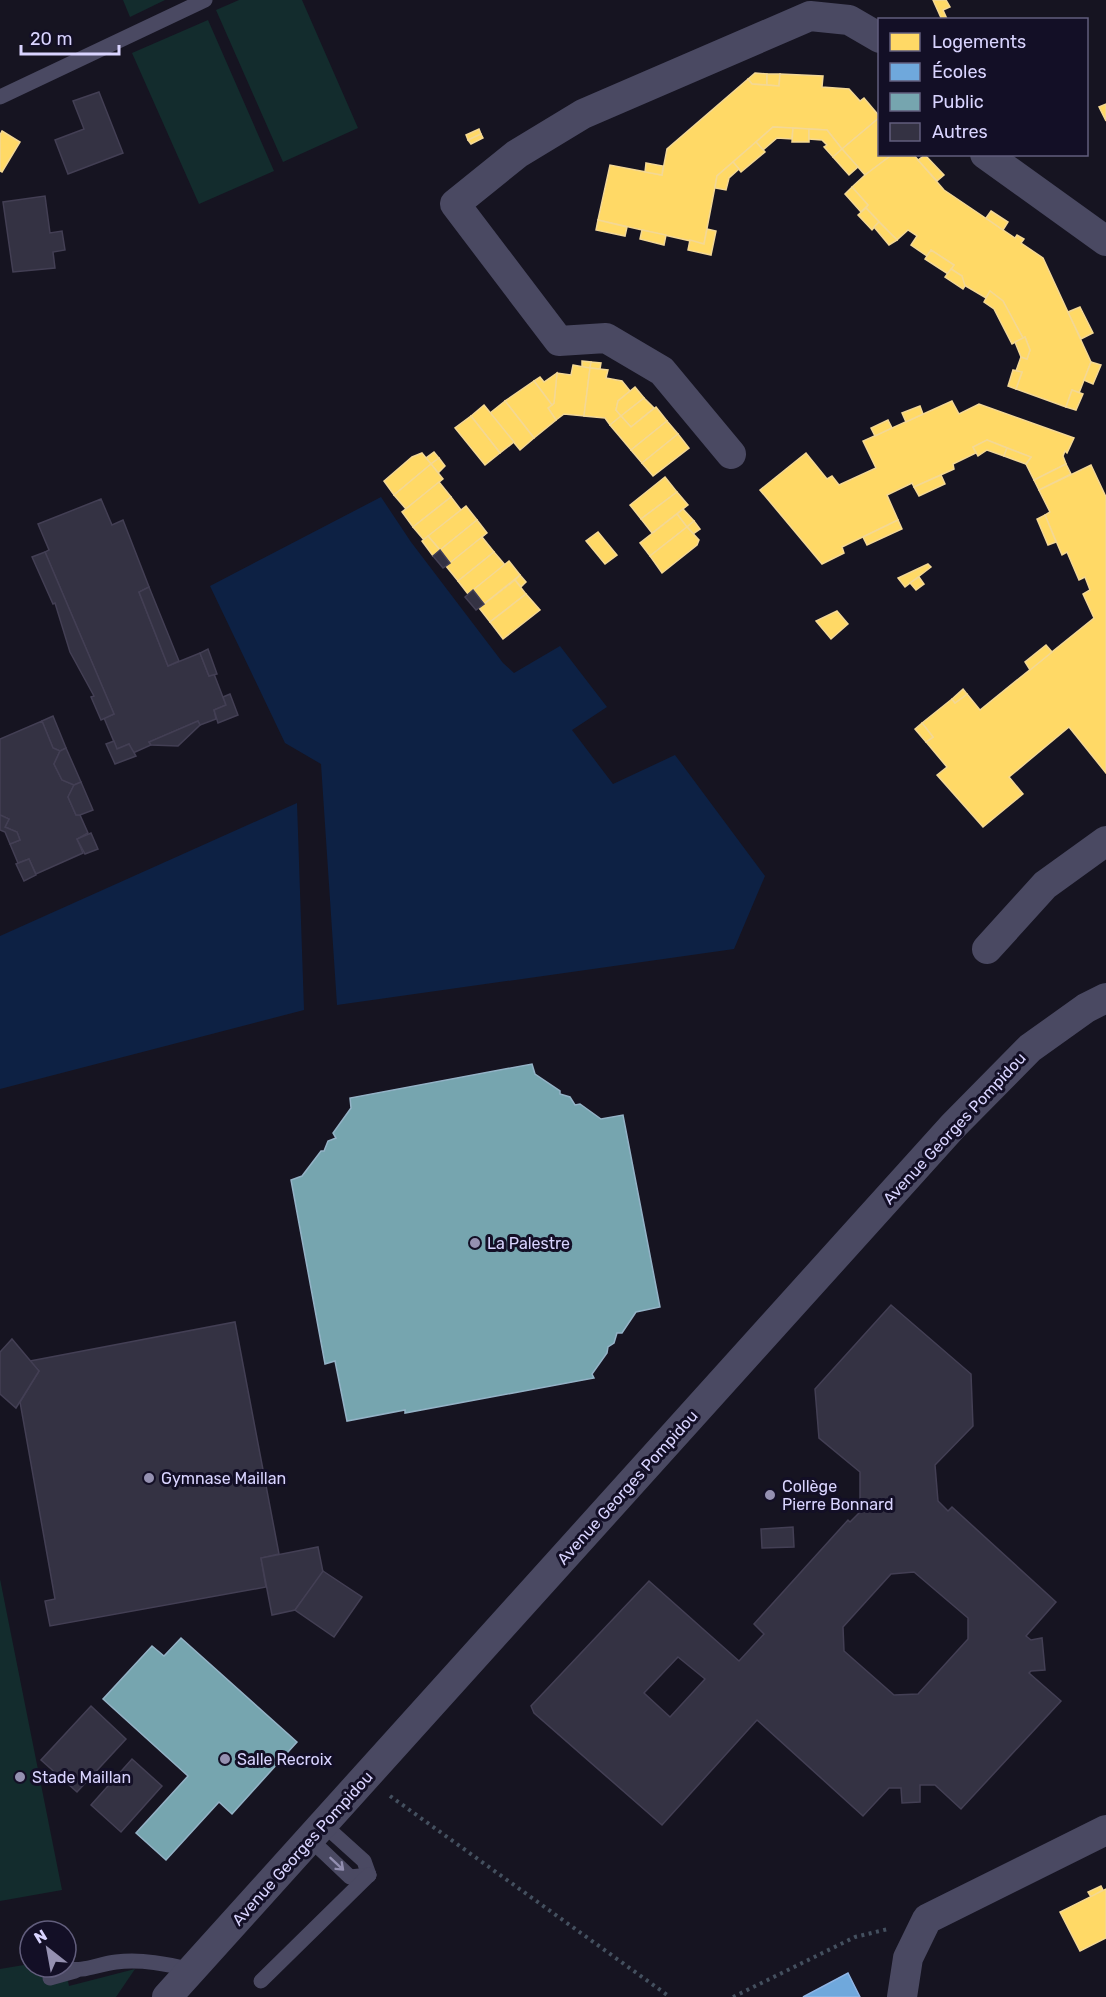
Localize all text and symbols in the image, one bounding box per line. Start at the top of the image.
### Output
scale bar [21,18,118,56]
legend [878,18,1088,156]
text: 20 m [30,28,72,50]
text: Logements [932,31,1026,53]
text: Écoles [932,61,987,83]
text: Public [932,91,984,113]
text: Autres [932,121,988,143]
street label: Avenue Georges Pompidou [879,1048,1030,1208]
place label: La Palestre [487,1234,570,1253]
marker: La Palestre [468,1236,482,1250]
street label: Avenue Georges Pompidou [553,1406,702,1568]
place label: Gymnase Maillan [161,1469,286,1488]
marker: Gymnase Maillan [142,1471,156,1485]
place label: Collège Pierre Bonnard [782,1477,894,1514]
marker: Collège Pierre Bonnard [763,1488,777,1502]
place label: Salle Recroix [237,1750,333,1769]
marker: Salle Recroix [218,1752,232,1766]
street label: Avenue Georges Pompidou [228,1767,377,1929]
place label: Stade Maillan [32,1768,131,1787]
marker: Stade Maillan [13,1770,27,1784]
one-way arrow [329,1857,344,1871]
north arrow [18,1919,78,1979]
text: N [31,1925,50,1948]

